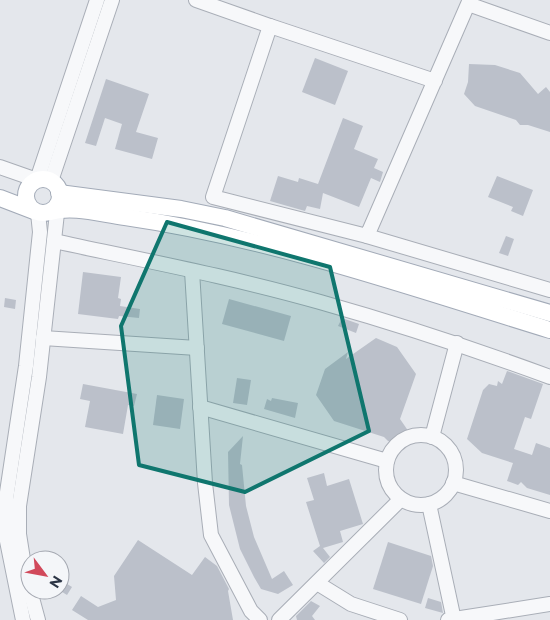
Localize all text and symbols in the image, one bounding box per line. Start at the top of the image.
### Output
north arrow [20,550,70,600]
text: N [45,572,67,591]

